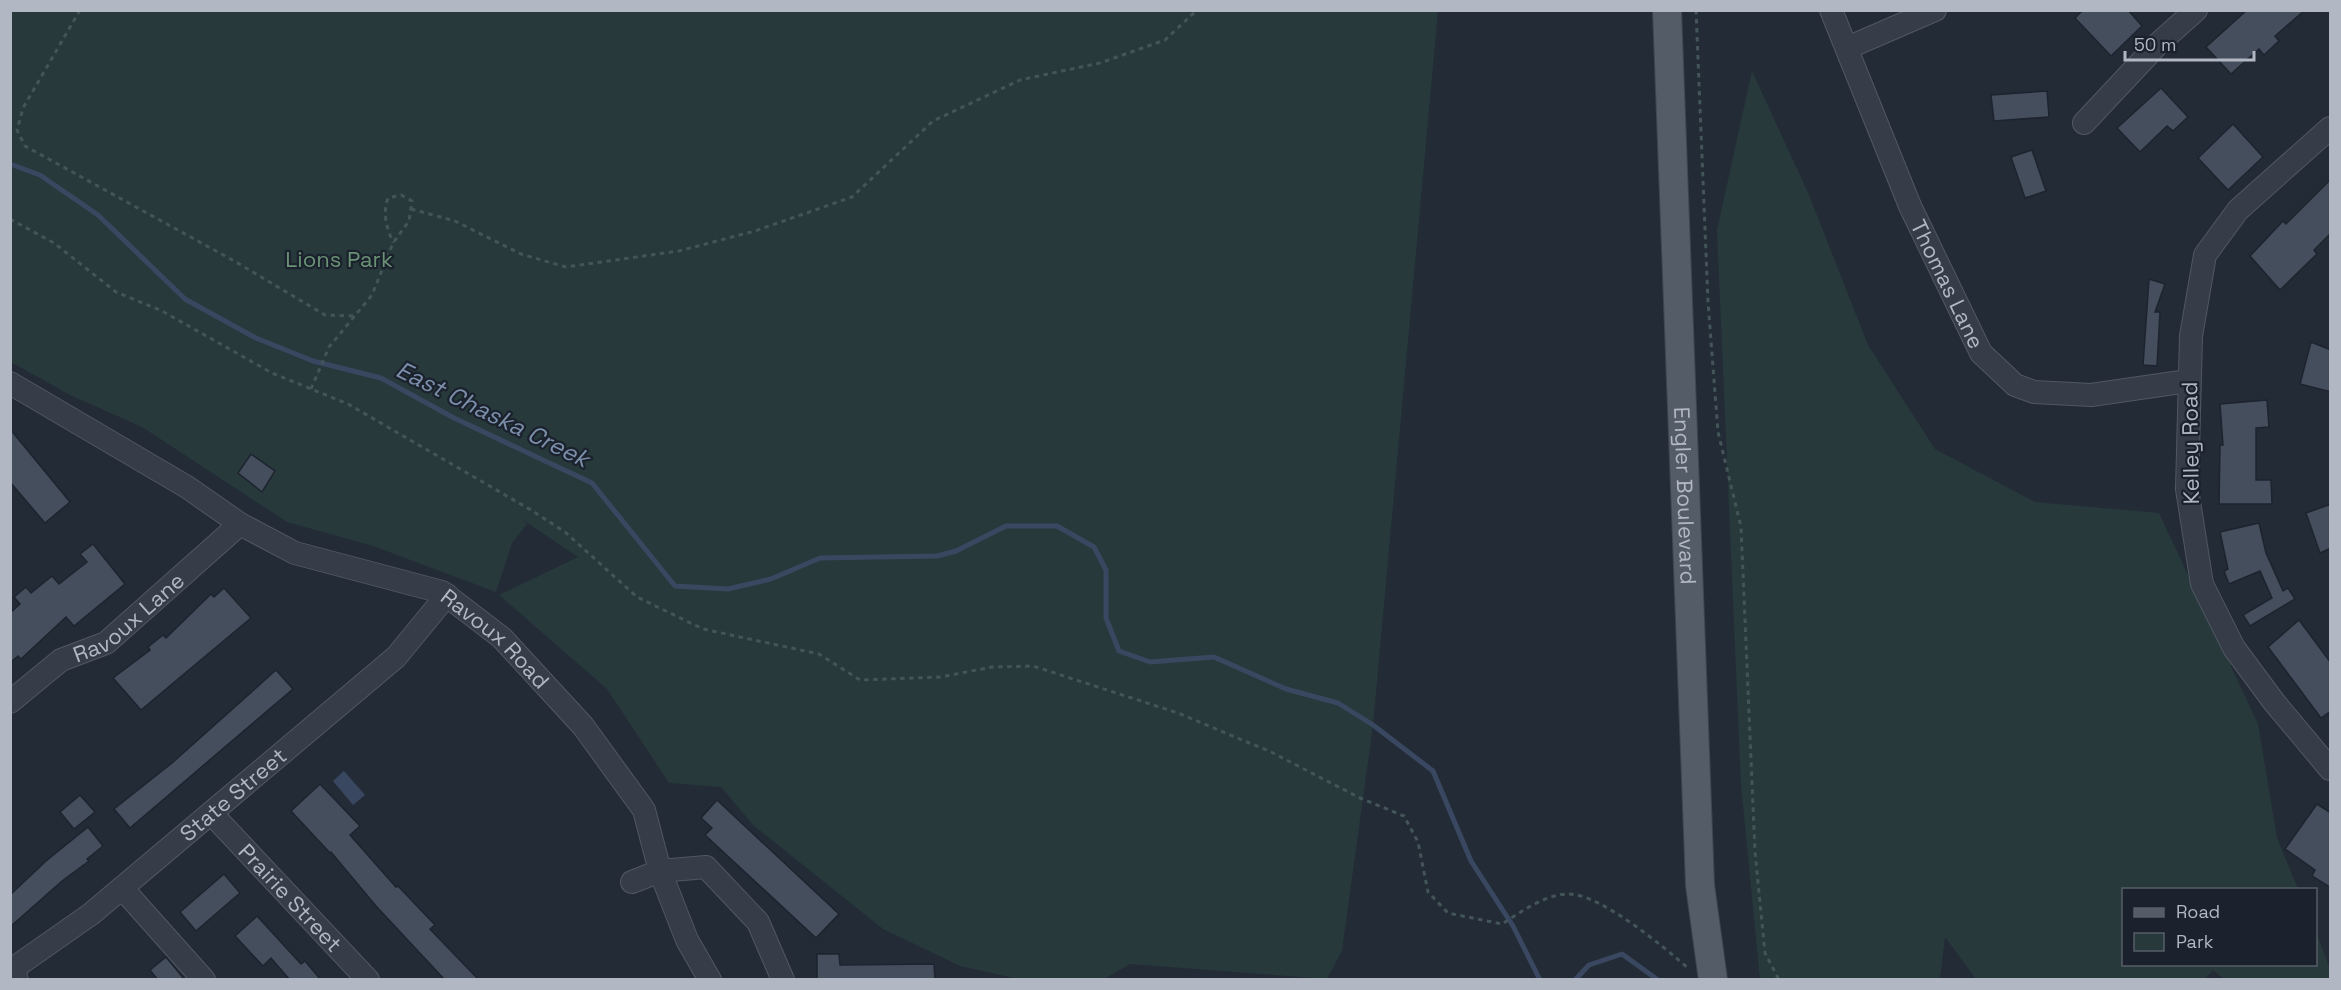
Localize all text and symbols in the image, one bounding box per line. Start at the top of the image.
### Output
scale bar [2125,24,2254,62]
text: 50 m [2134,33,2176,56]
street label: Thomas Lane [1905,215,1991,353]
park label: Lions Park [285,245,393,273]
water label: East Chaska Creek [391,354,597,476]
street label: Kelley Road [2175,381,2205,505]
street label: Engler Boulevard [1668,406,1703,585]
street label: Ravoux Lane [69,566,190,668]
street label: Ravoux Road [435,582,556,694]
street label: State Street [174,741,292,847]
street label: Prairie Street [233,837,348,958]
legend [2122,888,2317,966]
text: Road [2176,900,2220,923]
text: Park [2176,930,2214,953]

